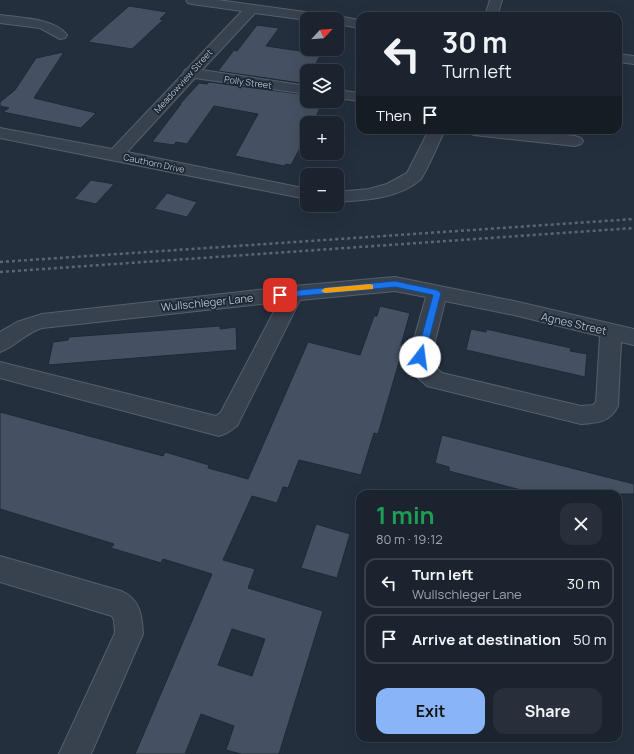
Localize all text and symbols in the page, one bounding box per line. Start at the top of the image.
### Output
north arrow [300,12,344,56]
map controls [300,12,344,212]
text: 30 m [442,23,507,61]
icon: left [376,28,428,80]
street label: Meadowview Street [151,46,216,116]
text: Turn left [442,59,512,83]
button: layers [300,64,344,108]
street label: Polly Street [223,72,273,92]
icon: arrive [419,104,441,126]
text: Then [376,105,411,126]
button: + [300,116,344,160]
street label: Cauthorn Drive [122,150,186,176]
button: − [300,168,344,212]
pin [263,278,297,312]
icon: arrive [269,284,291,306]
street label: Wullschleger Lane [160,290,254,314]
street label: Agnes Street [540,308,608,338]
position arrow [399,336,441,378]
text: 1 min [376,498,435,531]
button: close [560,503,602,545]
text: 80 m · 19:12 [376,530,443,548]
text: Turn left [412,564,474,585]
icon: left [378,572,400,594]
text: 30 m [567,573,600,594]
text: Wullschleger Lane [412,585,522,603]
icon: arrive [378,628,400,650]
text: Arrive at destination [412,629,561,650]
text: 50 m [573,629,606,650]
button: Exit [376,688,485,734]
button: Share [493,688,602,734]

